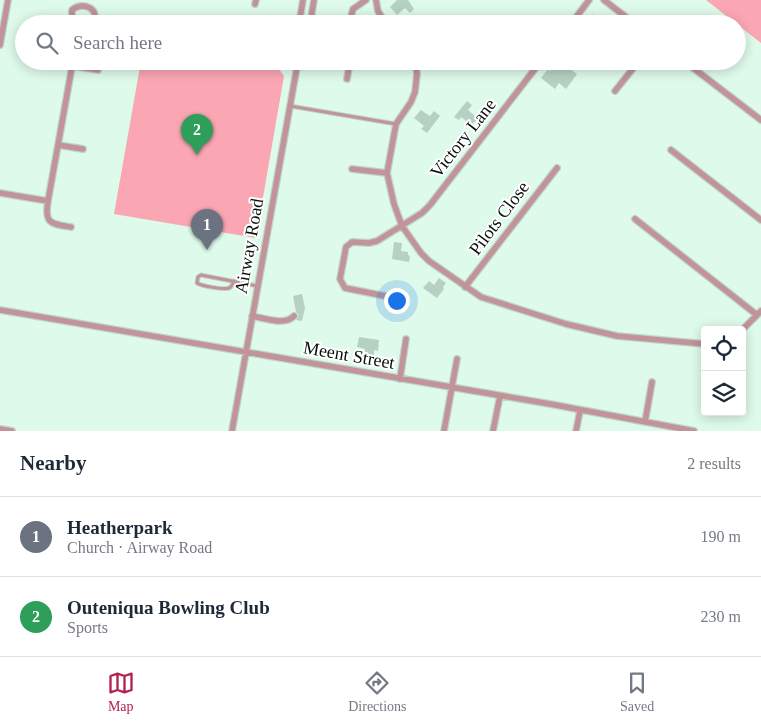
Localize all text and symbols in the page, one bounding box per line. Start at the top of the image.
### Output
search box [15,15,746,70]
icon: search [33,29,61,57]
text: Search here [73,32,162,53]
street label: Victory Lane [426,95,500,181]
pin: 2 [181,114,213,155]
street label: Pilots Close [465,177,533,259]
street label: Airway Road [231,197,267,295]
pin: 1 [191,209,223,250]
your location [384,288,410,314]
map controls [701,326,746,416]
button: locate [701,326,746,371]
street label: Meent Street [302,337,396,373]
button: layers [701,371,746,416]
text: Nearby [20,451,87,475]
text: 2 results [687,455,741,472]
text: Heatherpark [67,517,173,538]
text: 1 [32,528,40,545]
text: 190 m [701,528,741,545]
text: Church · Airway Road [67,539,212,556]
text: Outeniqua Bowling Club [67,597,270,618]
text: 2 [32,608,40,625]
text: 230 m [701,608,741,625]
text: Sports [67,619,108,636]
tab: Map [107,669,135,715]
tab: Directions [348,669,407,715]
tab: Saved [620,669,654,715]

